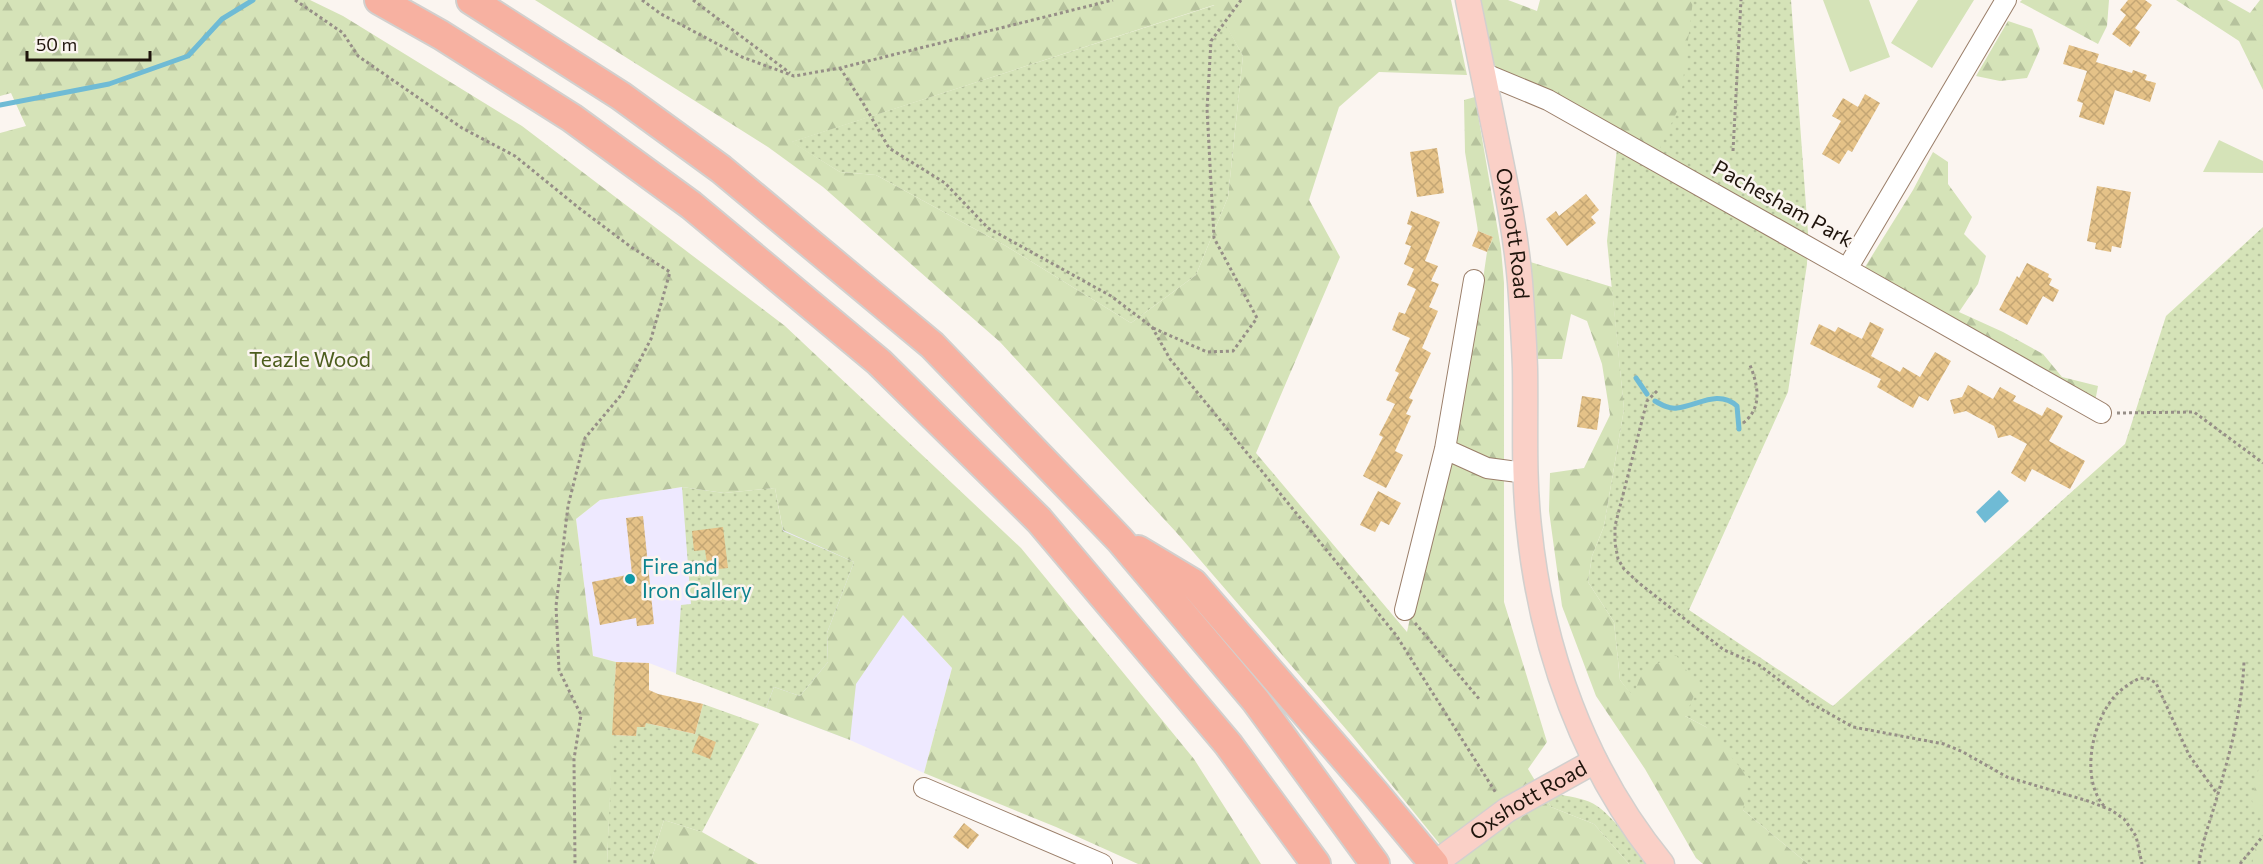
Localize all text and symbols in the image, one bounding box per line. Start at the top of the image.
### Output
scale bar [27,24,150,62]
text: 50 m [36,33,77,55]
street label: Pachesham Park [1709,154,1858,252]
street label: Oxshott Road [1492,165,1535,300]
park label: Teazle Wood [249,346,371,371]
place label: Fire and Iron Gallery [642,553,752,602]
marker: Fire and Iron Gallery [623,572,637,586]
street label: Oxshott Road [1464,754,1591,844]

